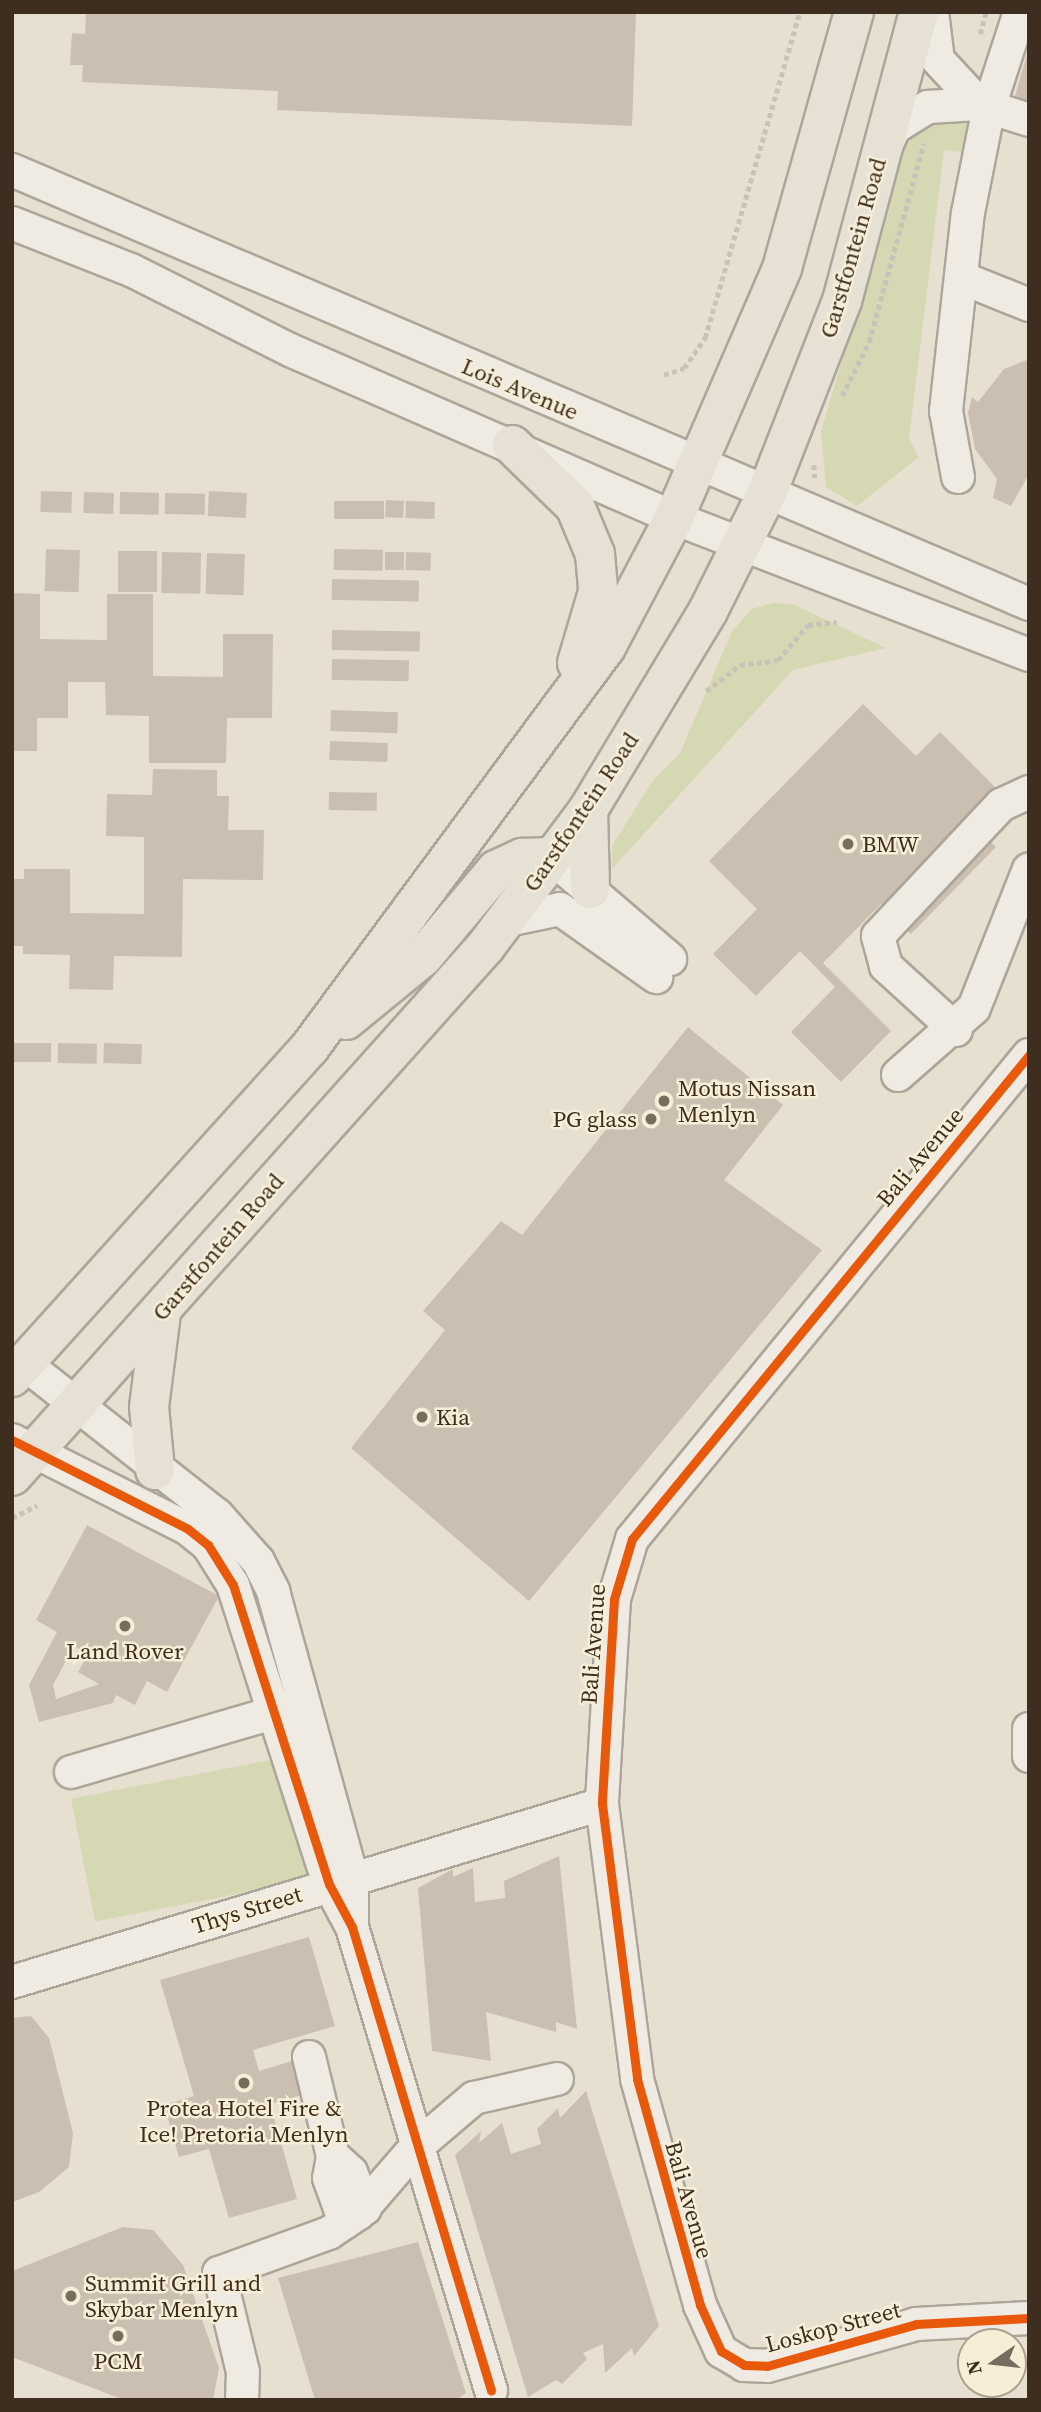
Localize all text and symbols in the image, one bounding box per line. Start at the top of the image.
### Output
street label: Garstfontein Road [814,155,892,341]
street label: Lois Avenue [458,352,582,426]
street label: Garstfontein Road [518,727,644,897]
place label: BMW [862,830,919,858]
marker: BMW [840,836,856,852]
place label: Motus Nissan Menlyn [678,1074,816,1128]
marker: Motus Nissan Menlyn [656,1093,672,1109]
street label: Bali Avenue [871,1102,969,1212]
place label: PG glass [552,1105,637,1133]
marker: PG glass [643,1111,659,1127]
street label: Garstfontein Road [147,1168,289,1326]
place label: Kia [436,1403,470,1431]
marker: Kia [414,1409,430,1425]
street label: Bali Avenue [575,1583,611,1705]
marker: Land Rover [117,1618,133,1634]
place label: Land Rover [66,1637,184,1665]
street label: Thys Street [189,1880,305,1940]
marker: Protea Hotel Fire & Ice! Pretoria Menlyn [236,2075,252,2091]
place label: Protea Hotel Fire & Ice! Pretoria Menlyn [139,2094,349,2148]
street label: Bali Avenue [659,2138,719,2262]
place label: Summit Grill and Skybar Menlyn [85,2269,261,2323]
marker: Summit Grill and Skybar Menlyn [63,2288,79,2304]
street label: Loskop Street [762,2296,904,2358]
marker: PCM [110,2328,126,2344]
north arrow [957,2328,1027,2398]
place label: PCM [94,2347,142,2375]
text: N [959,2358,988,2377]

